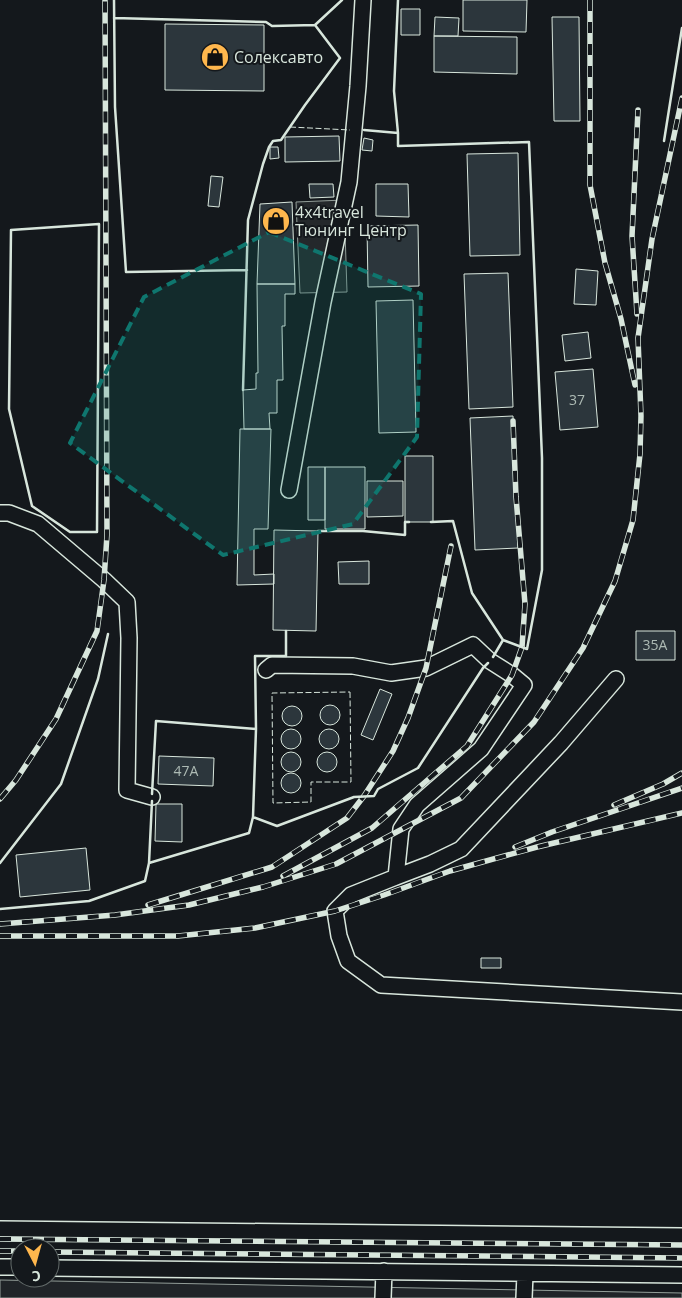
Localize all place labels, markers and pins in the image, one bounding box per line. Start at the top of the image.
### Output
shop icon: Солексавто [200,42,230,72]
place label: Солексавто [234,46,323,68]
place label: 4x4travel Тюнинг Центр [295,201,407,241]
shop icon: 4x4travel Тюнинг Центр [261,206,291,236]

